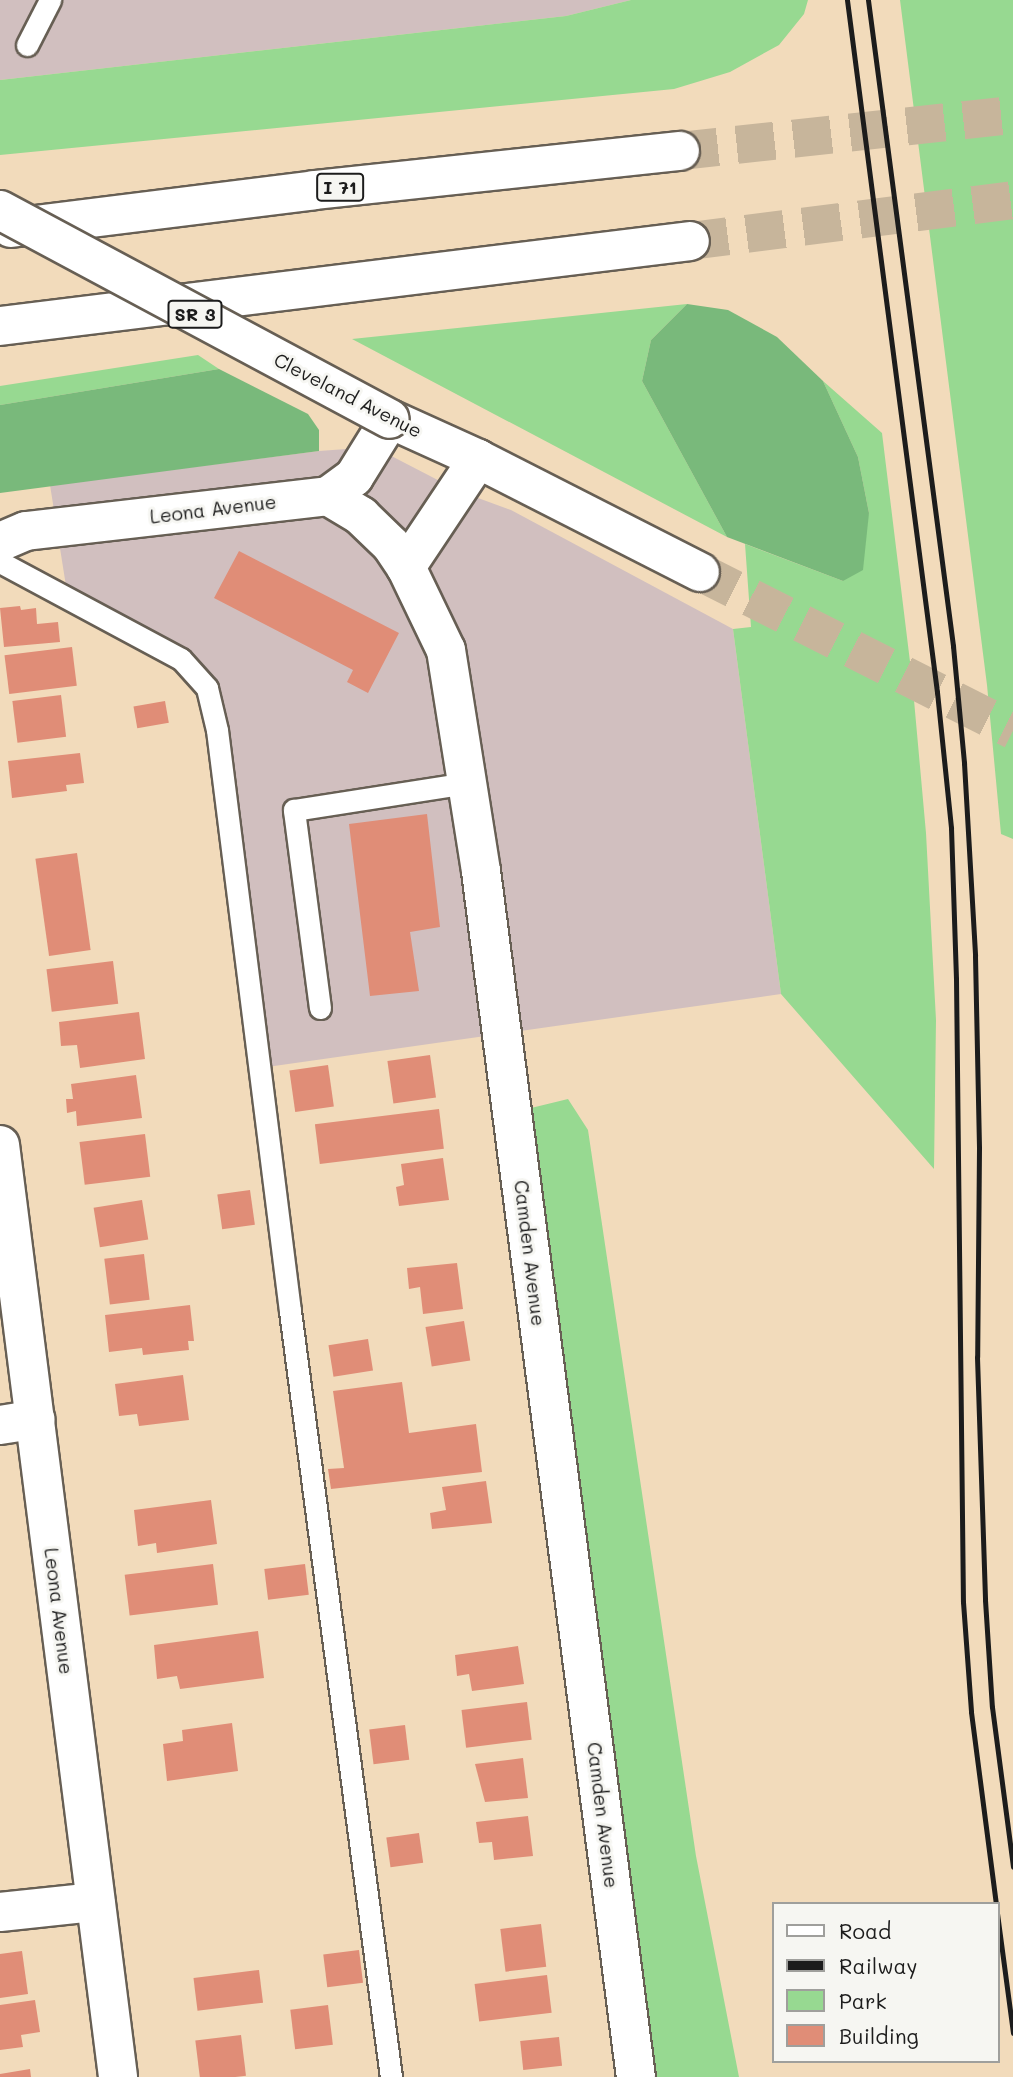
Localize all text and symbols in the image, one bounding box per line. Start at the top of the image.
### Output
road number: I 71 [316,172,364,202]
road number: SR 3 [167,300,223,328]
street label: Cleveland Avenue [270,348,426,442]
street label: Leona Avenue [148,490,278,528]
street label: Camden Avenue [510,1179,550,1327]
street label: Leona Avenue [40,1546,78,1676]
street label: Camden Avenue [583,1741,623,1889]
legend [772,1902,999,2063]
text: Road [839,1917,891,1944]
text: Railway [839,1952,918,1979]
text: Park [839,1987,887,2014]
text: Building [839,2022,919,2049]

